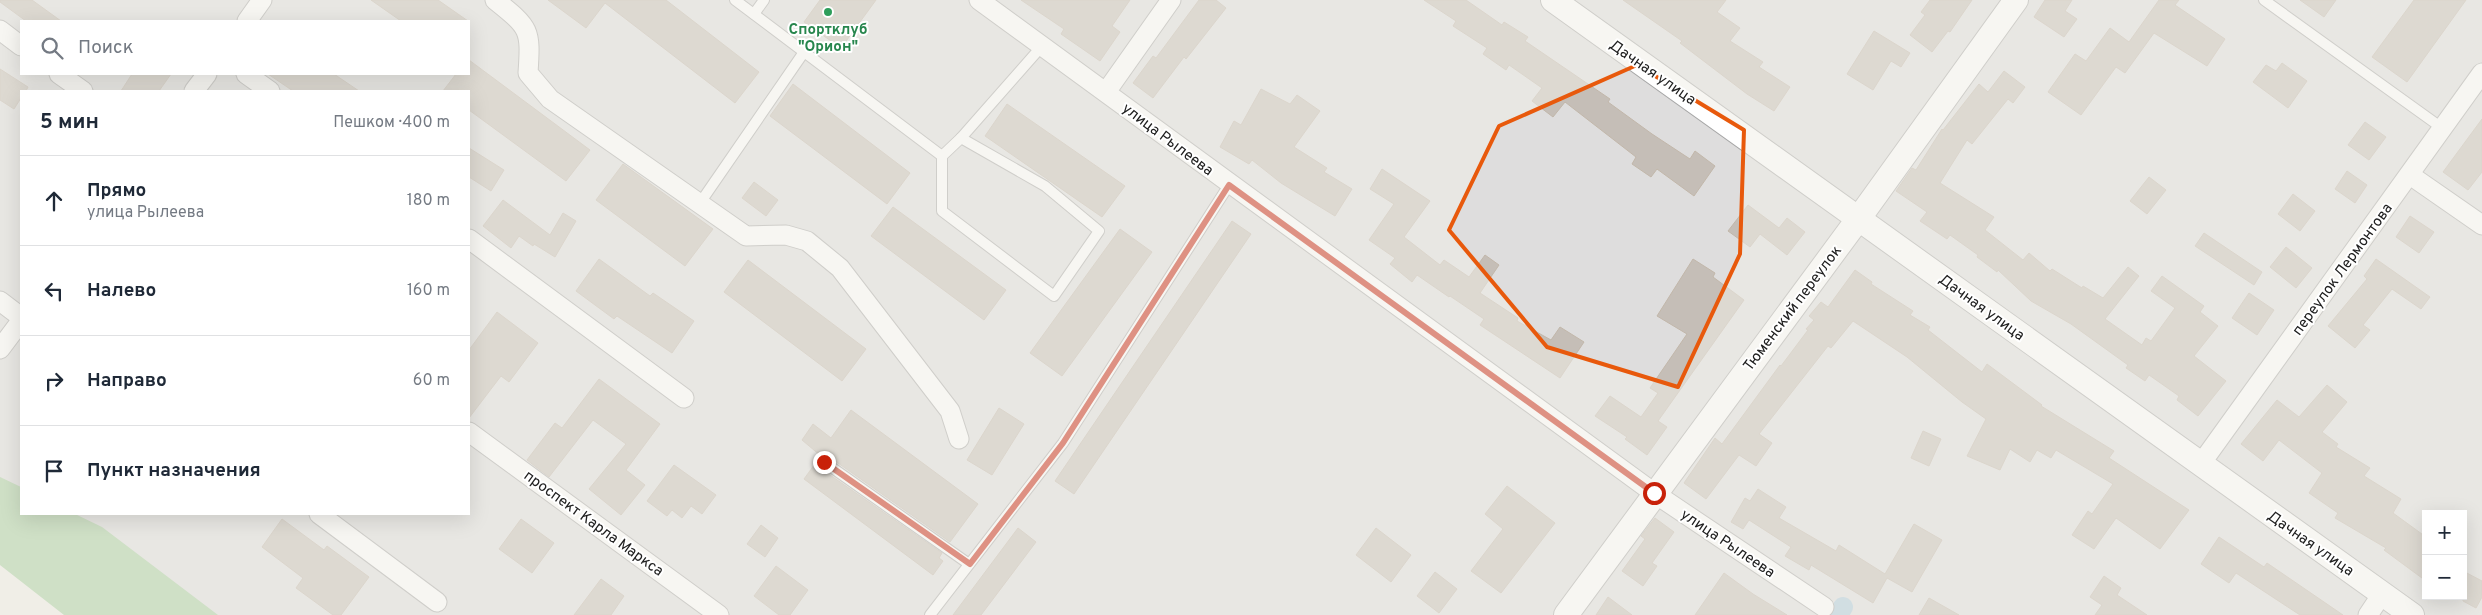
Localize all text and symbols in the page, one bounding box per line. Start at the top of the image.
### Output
marker: Спортклуб "Орион" [822,6,834,18]
search box [20,20,470,75]
place label: Спортклуб "Орион" [789,21,867,57]
icon: search [38,34,66,62]
text: Поиск [78,36,134,60]
street label: Дачная улица [1605,36,1699,110]
street label: улица Рылеева [1118,100,1217,181]
text: 5 мин [40,109,99,136]
text: Пешком · 400 m [333,113,450,133]
text: Прямо [87,179,146,203]
icon: ahead [40,187,68,215]
text: 180 m [407,191,450,211]
street label: переулок Лермонтова [2289,200,2398,340]
text: улица Рылеева [87,203,204,223]
street label: Тюменский переулок [1740,242,1847,375]
street label: Дачная улица [1934,271,2028,346]
icon: left [40,277,68,305]
text: Налево [87,279,156,303]
text: 160 m [407,281,450,301]
icon: right [40,367,68,395]
text: Направо [87,369,167,393]
text: 60 m [413,371,450,391]
route end [813,451,836,474]
icon: arrive [40,457,68,485]
text: Пункт назначения [87,459,261,483]
street label: проспект Карла Маркса [519,467,667,581]
route start [1643,482,1666,505]
street label: улица Рылеева [1676,506,1778,583]
street label: Дачная улица [2263,507,2357,581]
map controls [2422,510,2467,600]
button: + [2422,510,2467,555]
button: − [2422,555,2467,600]

